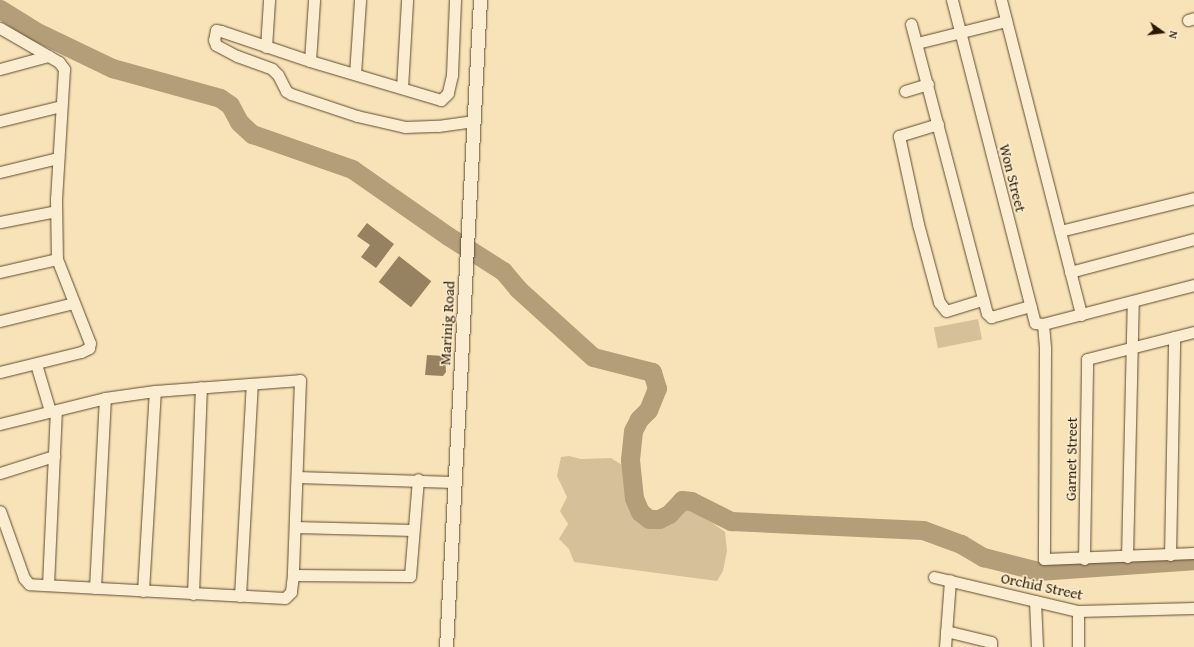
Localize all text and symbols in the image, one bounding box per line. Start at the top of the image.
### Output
north arrow [1142,12,1182,52]
text: N [1165,29,1182,40]
street label: Won Street [996,142,1030,214]
street label: Marinig Road [436,280,458,366]
street label: Garnet Street [1061,417,1081,501]
street label: Orchid Street [999,569,1085,603]

